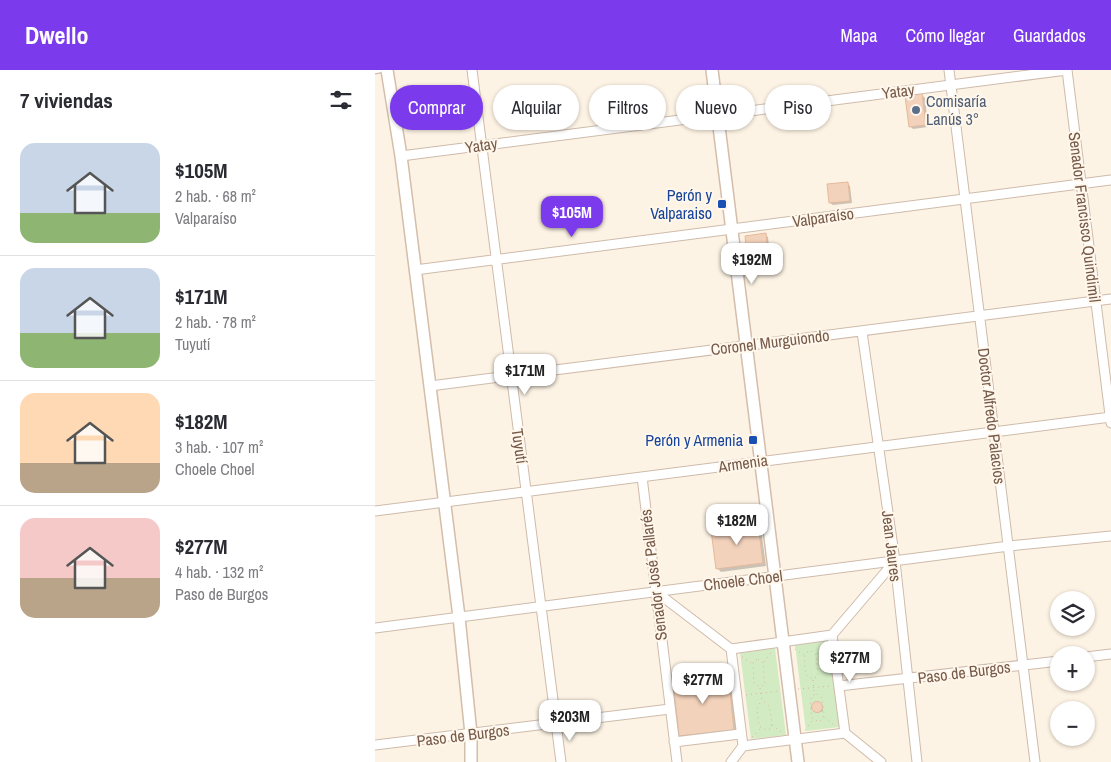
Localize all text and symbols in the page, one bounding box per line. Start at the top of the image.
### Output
text: Dwello [25,19,88,51]
text: Mapa [840,23,877,48]
text: Cómo llegar [905,23,985,48]
text: Guardados [1013,23,1086,48]
street label: Yatay [880,78,916,104]
chip: Comprar [390,85,483,130]
chip: Alquilar [493,85,579,130]
chip: Filtros [589,85,666,130]
chip: Nuevo [676,85,755,130]
chip: Piso [765,85,831,130]
text: 7 viviendas [20,86,113,115]
icon: filters [327,86,355,114]
place label: Comisaría Lanús 3° [926,90,987,130]
marker: Comisaría Lanús 3° [910,104,922,116]
street label: Senador Francisco Quindimil [1064,131,1106,303]
street label: Yatay [463,132,499,158]
text: $105M [175,156,228,185]
icon: home [60,163,120,223]
place label: Perón y Valparaiso [650,184,712,224]
text: 2 hab. · 68 m² [175,185,256,207]
pin: $105M [537,196,607,238]
marker: Perón y Valparaiso [716,198,728,210]
text: $105M [552,201,592,223]
street label: Valparaíso [791,202,855,232]
text: Valparaíso [175,207,237,229]
pin: $192M [717,242,787,285]
text: $192M [732,248,772,270]
text: $171M [175,282,228,311]
icon: home [60,288,120,348]
text: 2 hab. · 78 m² [175,311,256,333]
street label: Coronel Murguiondo [709,324,831,360]
text: Tuyutí [175,333,210,355]
street label: Doctor Alfredo Palacios [973,347,1011,485]
pin: $171M [490,354,560,396]
text: $171M [505,359,545,381]
text: $182M [175,407,228,436]
icon: home [60,413,120,473]
street label: Tuyutí [507,427,533,465]
place label: Perón y Armenia [645,429,744,451]
marker: Perón y Armenia [747,434,759,446]
text: 3 hab. · 107 m² [175,436,263,458]
street label: Armenia [716,449,770,477]
text: Choele Choel [175,458,255,480]
pin: $182M [702,504,772,546]
street label: Senador José Pallarés [634,508,672,642]
text: $182M [717,509,757,531]
street label: Jean Jaures [877,509,907,583]
text: $277M [175,532,228,561]
icon: home [60,538,120,598]
text: 4 hab. · 132 m² [175,561,263,583]
street label: Choele Choel [702,564,784,596]
text: Paso de Burgos [175,583,268,605]
map controls [1050,591,1095,746]
button: layers [1050,591,1095,636]
pin: $277M [815,640,885,683]
text: $277M [830,646,870,668]
button: + [1050,646,1095,691]
street label: Paso de Burgos [916,655,1012,689]
pin: $277M [668,662,738,705]
text: $277M [683,668,723,690]
pin: $203M [535,700,605,742]
button: − [1050,701,1095,746]
text: $203M [550,705,590,727]
street label: Paso de Burgos [415,718,511,752]

